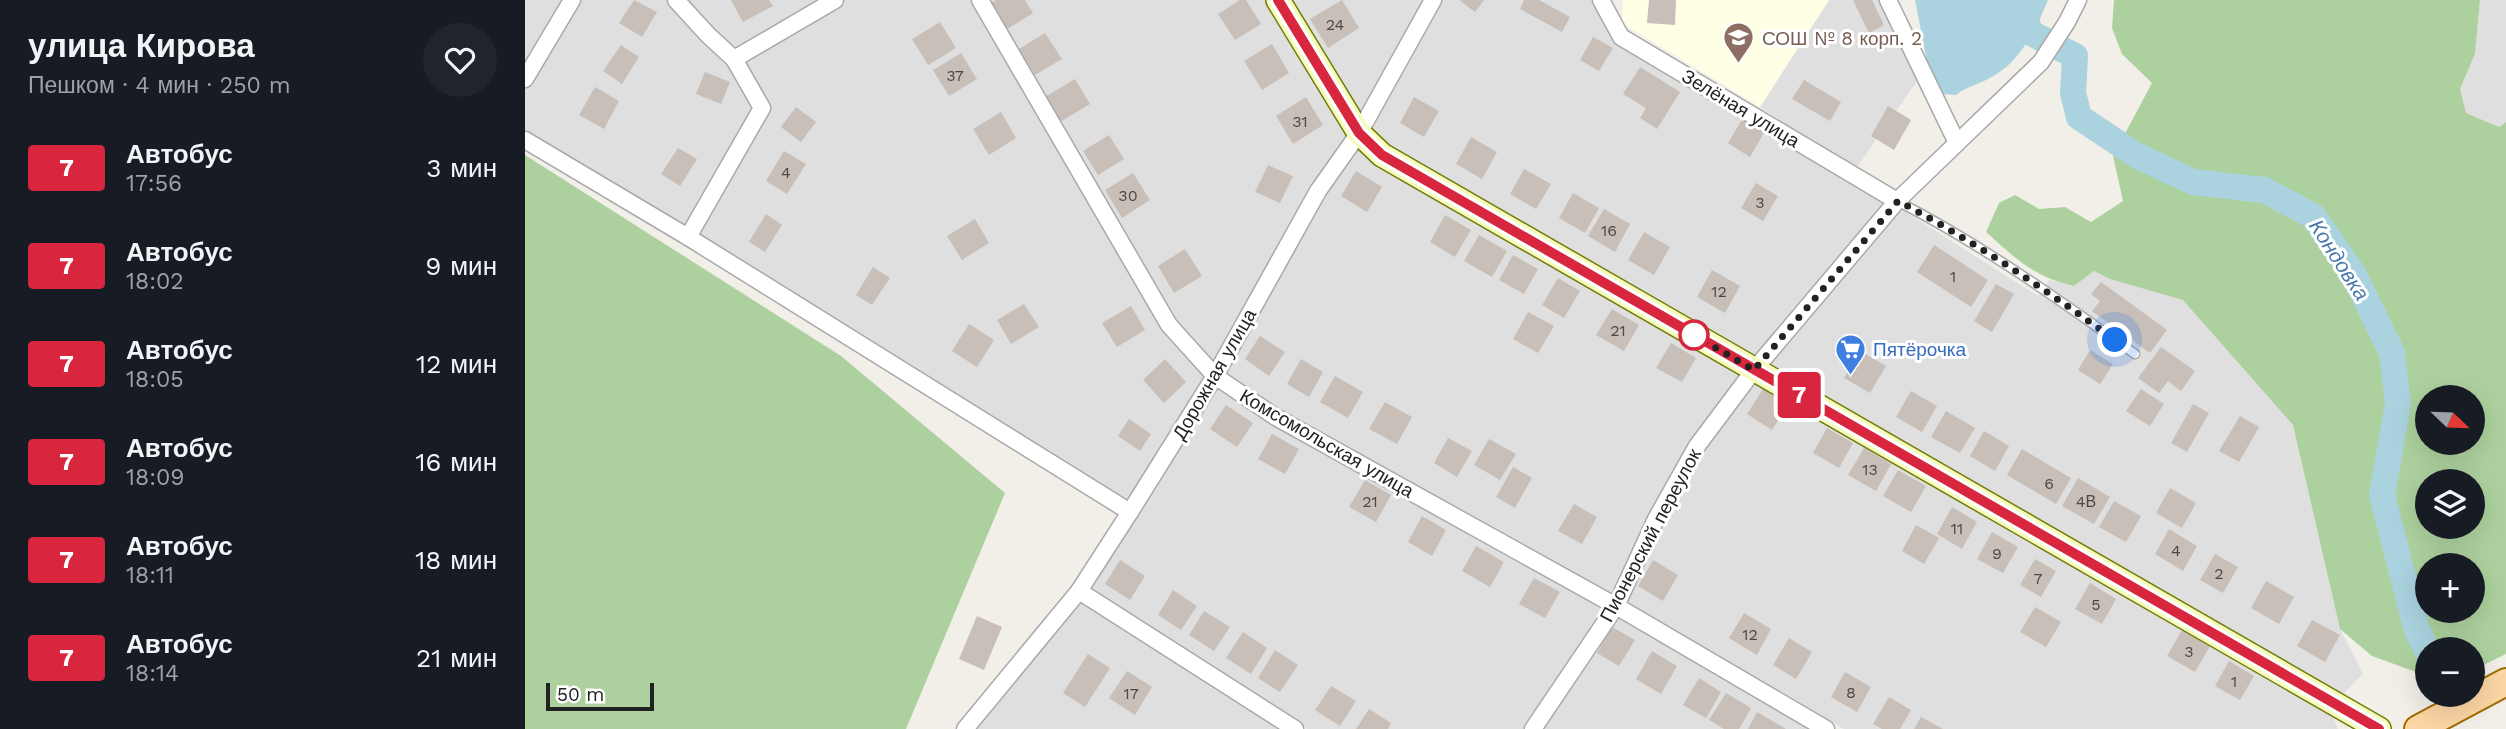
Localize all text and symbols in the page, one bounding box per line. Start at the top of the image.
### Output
house number: 24 [1326,15,1345,34]
school or university icon: СОШ № 8 корп. 2 [1722,21,1756,65]
button: heart [423,23,497,97]
text: улица Кирова [28,26,255,65]
place label: СОШ № 8 корп. 2 [1762,27,1922,50]
street label: Зелёная улица [1678,64,1804,153]
house number: 37 [946,66,964,85]
text: Пешком · 4 мин · 250 m [28,72,291,99]
house number: 31 [1292,112,1308,131]
text: Автобус [126,139,233,169]
text: 3 мин [426,153,497,183]
text: 7 [59,154,74,182]
house number: 4 [781,163,791,182]
text: 17:56 [126,170,182,197]
house number: 30 [1118,186,1138,205]
house number: 3 [1755,193,1765,212]
water label: Кондовка [2304,215,2375,305]
house number: 16 [1601,221,1617,240]
text: Автобус [126,237,233,267]
text: 9 мин [425,251,497,281]
text: 7 [59,252,74,280]
house number: 1 [1950,267,1956,286]
text: 18:02 [126,268,184,295]
house number: 12 [1711,282,1727,301]
street label: Дорожная улица [1168,304,1261,444]
unlabelled marker [1679,320,1709,350]
house number: 21 [1610,321,1626,340]
your location [2097,322,2132,357]
supermarket icon: Пятёрочка [1833,332,1867,376]
text: Автобус [126,335,233,365]
place label: Пятёрочка [1873,338,1967,361]
text: 12 мин [416,349,497,379]
text: 7 [59,350,74,378]
text: 18:05 [126,366,184,393]
line badge: 7 [1776,372,1822,418]
text: 7 [1792,381,1806,409]
street label: Комсомольская улица [1236,384,1418,503]
north arrow [2415,385,2485,455]
map controls [2415,385,2485,707]
text: Автобус [126,433,233,463]
street label: Пионерский переулок [1595,444,1706,626]
text: 16 мин [415,447,497,477]
text: 7 [59,448,74,476]
house number: 13 [1862,460,1878,479]
text: 18:09 [126,464,184,491]
button: layers [2415,469,2485,539]
house number: 6 [2044,474,2054,493]
house number: 21 [1362,492,1378,511]
house number: 4В [2076,492,2096,511]
house number: 11 [1951,519,1963,538]
text: Автобус [126,531,233,561]
house number: 4 [2171,541,2181,560]
house number: 9 [1992,544,2002,563]
text: 18 мин [415,545,497,575]
text: 7 [59,546,74,574]
button: + [2415,553,2485,623]
text: 18:11 [126,562,174,589]
house number: 2 [2214,564,2224,583]
house number: 7 [2034,569,2043,588]
house number: 5 [2091,595,2101,614]
house number: 12 [1742,625,1758,644]
text: Автобус [126,629,233,659]
button: − [2415,637,2485,707]
house number: 3 [2184,642,2194,661]
text: 21 мин [416,643,497,673]
text: 7 [59,644,74,672]
text: 18:14 [126,660,179,687]
house number: 1 [2231,672,2237,691]
scale bar [546,680,655,712]
text: 50 m [557,683,604,706]
house number: 8 [1846,683,1856,702]
house number: 17 [1123,684,1139,703]

